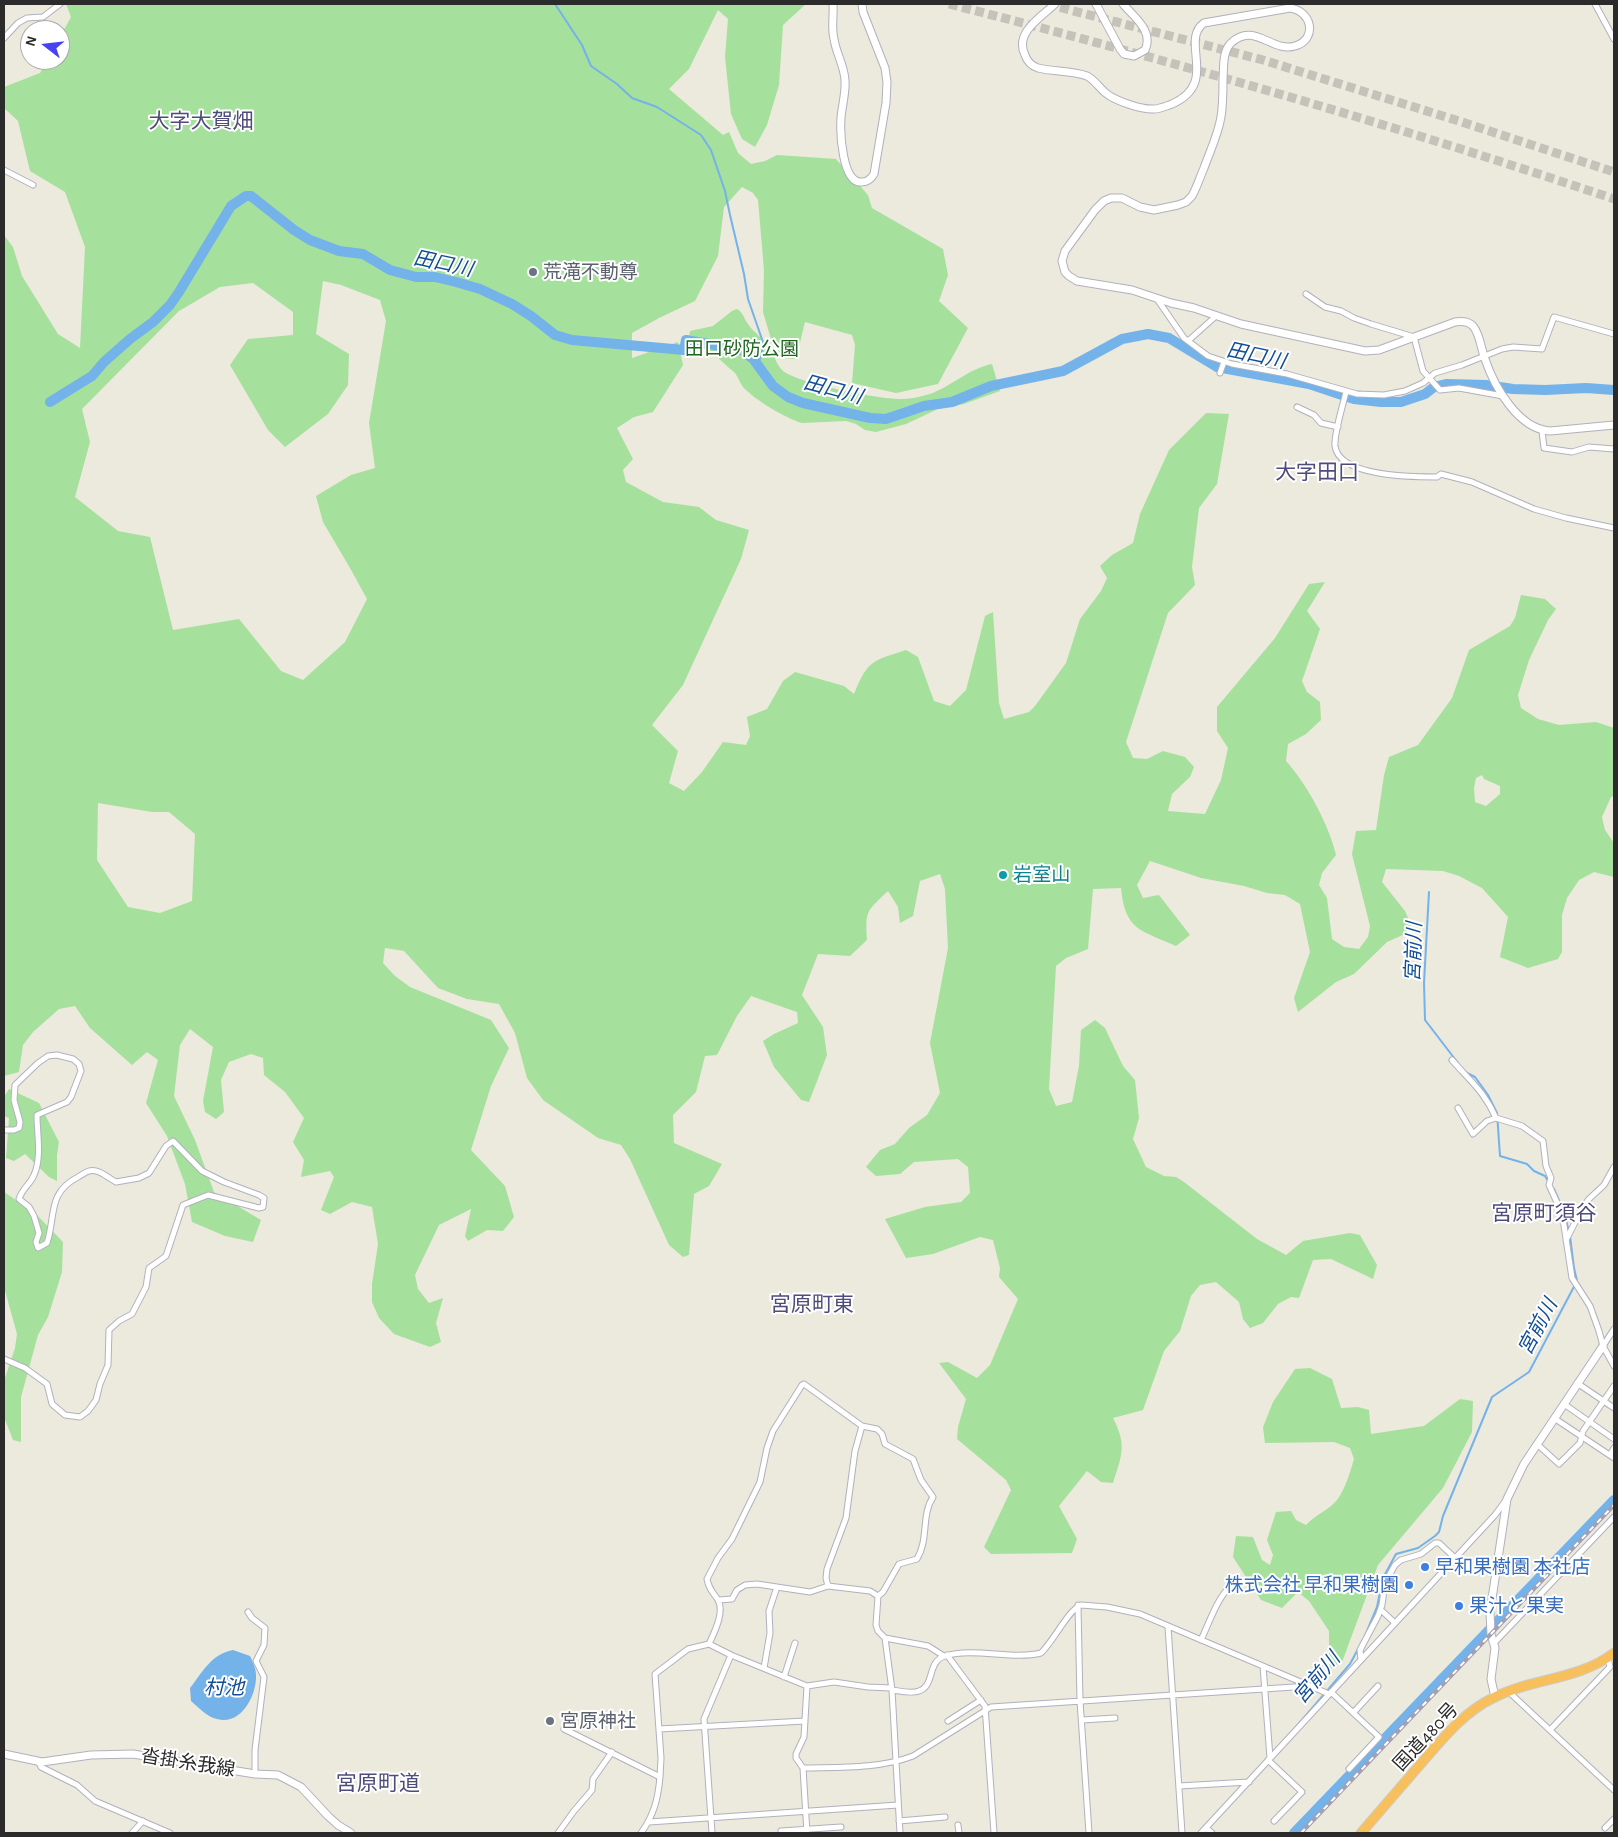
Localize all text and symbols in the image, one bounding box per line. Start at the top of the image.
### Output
north arrow [20,20,70,70]
text: N [23,35,40,48]
district label: 大字大賀畑 [149,109,253,135]
water label: 田口川 [411,246,475,282]
place label: 荒滝不動尊 [543,261,638,283]
marker: 荒滝不動尊 [527,266,539,278]
park label: 田口砂防公園 [685,338,799,360]
water label: 田口川 [1224,338,1288,374]
water label: 田口川 [801,371,865,409]
district label: 大字田口 [1275,460,1359,486]
place label: 岩室山 [1013,864,1070,886]
marker: 岩室山 [997,869,1009,881]
water label: 宮前川 [1401,922,1427,982]
district label: 宮原町須谷 [1492,1201,1596,1227]
district label: 宮原町東 [770,1292,854,1318]
water label: 宮前川 [1513,1295,1563,1359]
place label: 早和果樹園 本社店 [1435,1556,1590,1578]
marker: 早和果樹園 本社店 [1419,1561,1431,1573]
place label: 株式会社 早和果樹園 [1225,1574,1399,1596]
marker: 株式会社 早和果樹園 [1403,1579,1415,1591]
place label: 果汁と果実 [1469,1595,1564,1617]
marker: 果汁と果実 [1453,1600,1465,1612]
water label: 宮前川 [1289,1647,1345,1709]
water label: 村池 [204,1676,244,1700]
street label: 国道480号 [1389,1698,1463,1776]
place label: 宮原神社 [560,1710,636,1732]
marker: 宮原神社 [544,1715,556,1727]
street label: 沓掛糸我線 [139,1744,237,1782]
district label: 宮原町道 [336,1771,420,1797]

